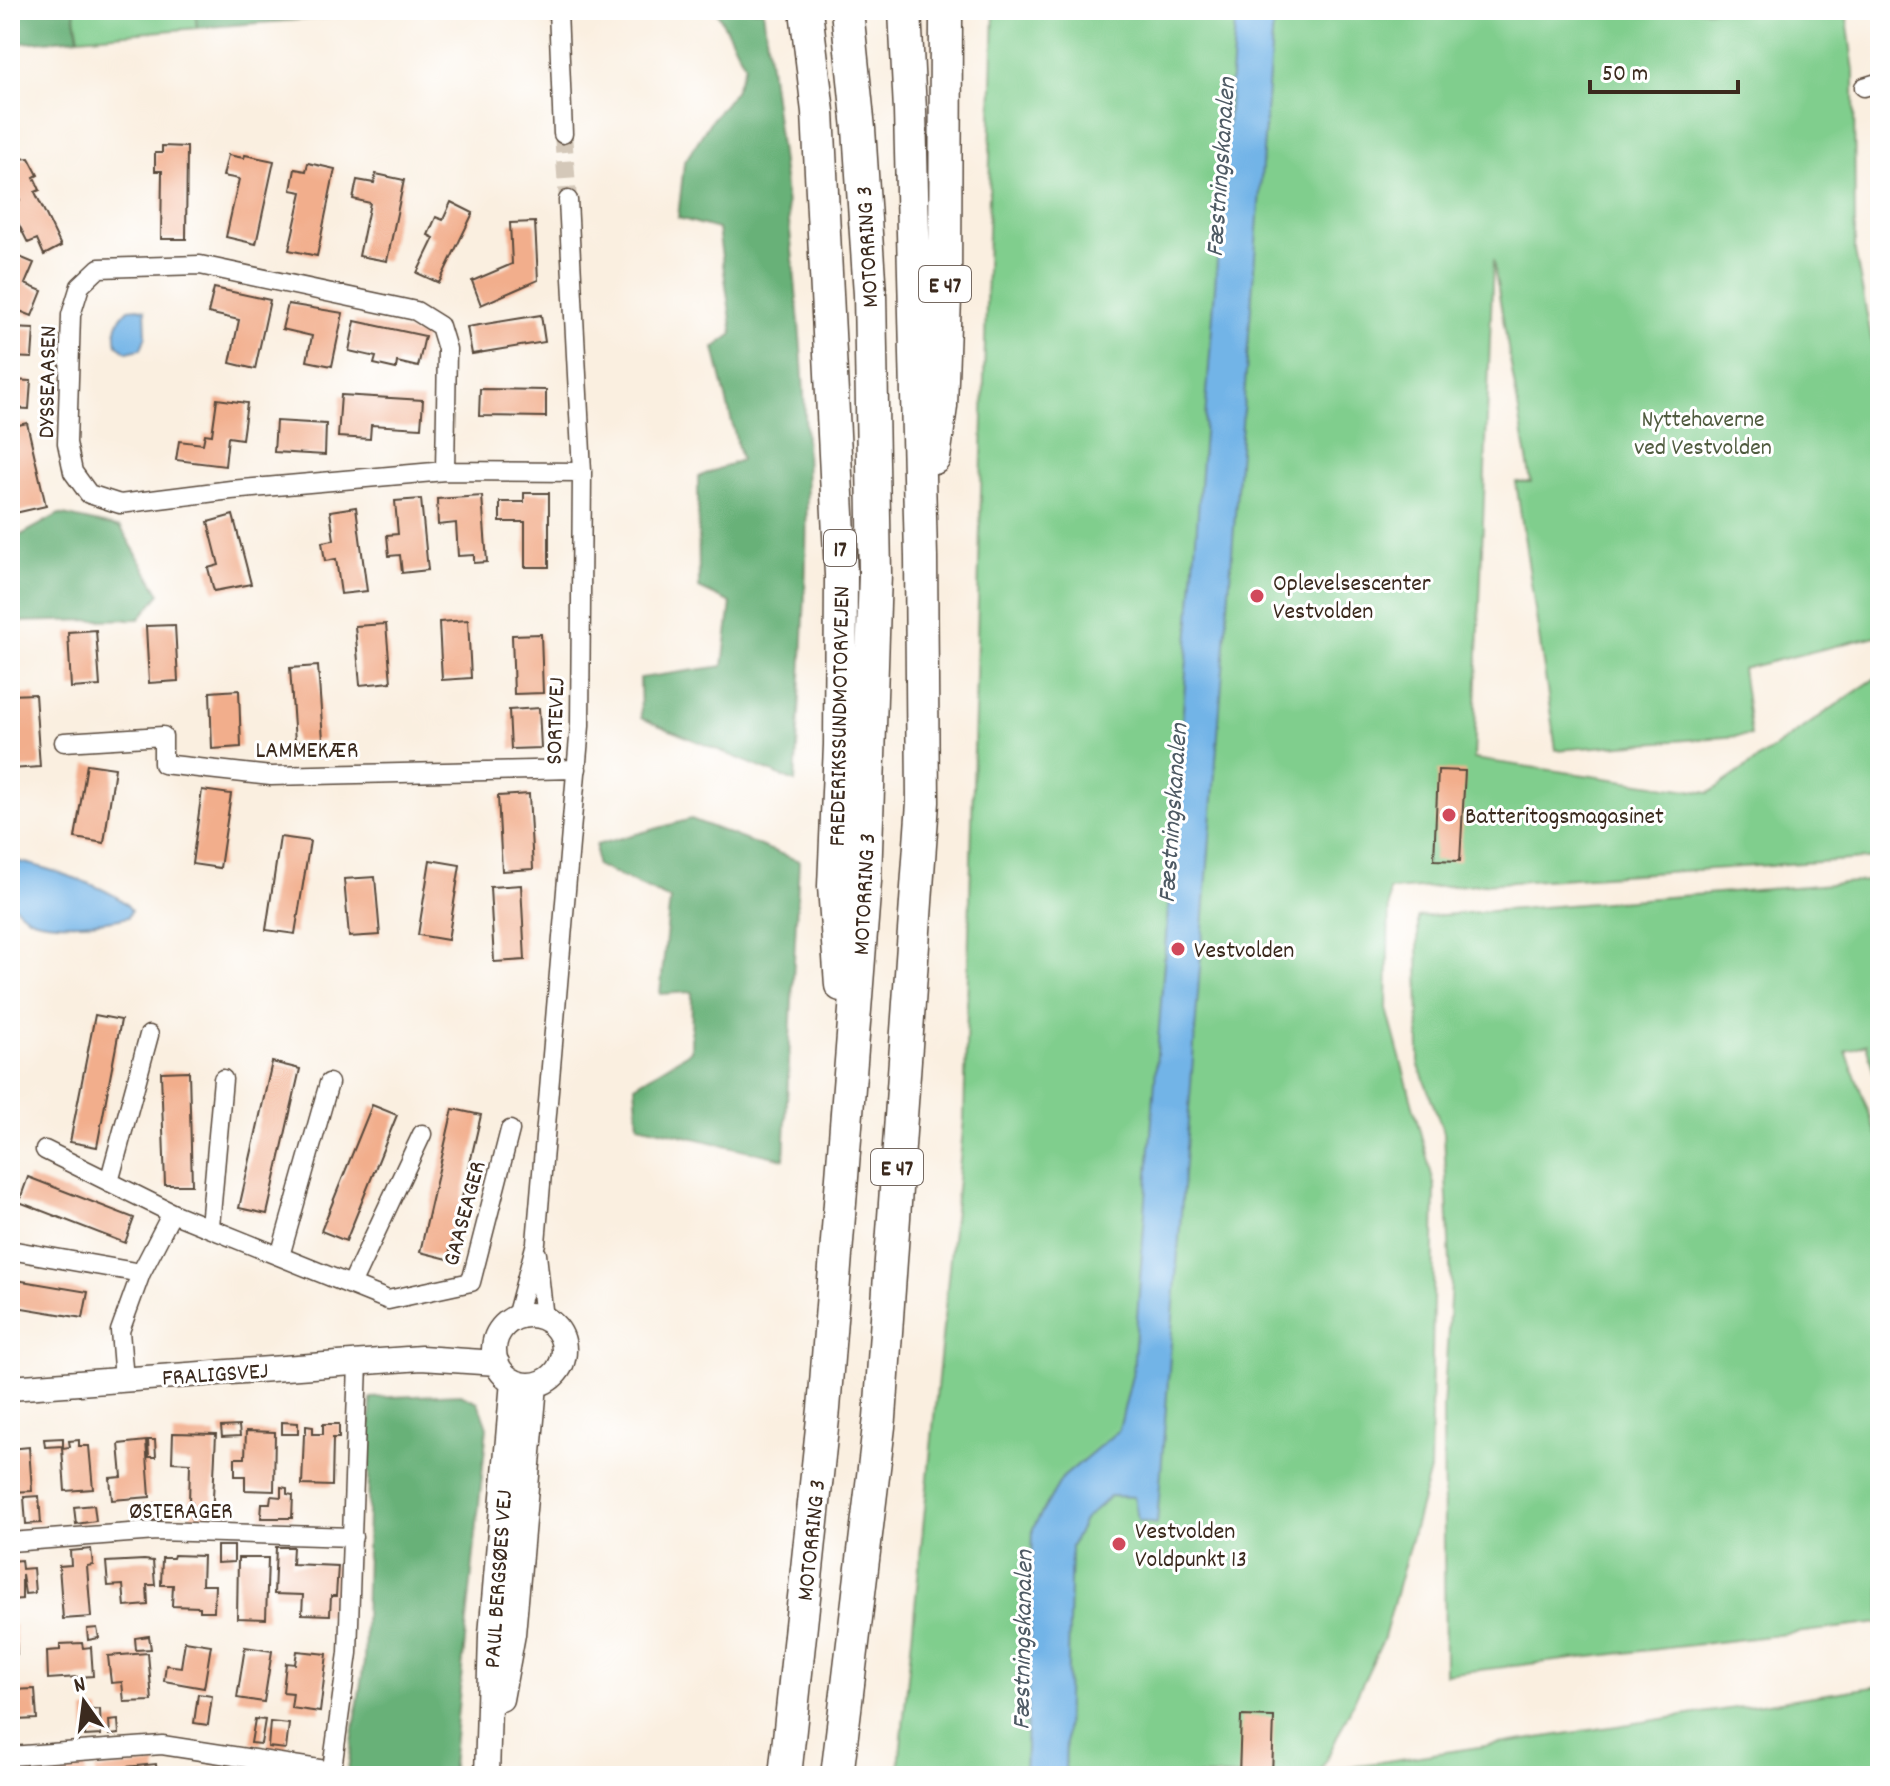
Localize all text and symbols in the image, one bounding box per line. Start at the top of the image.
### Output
scale bar [1590,44,1738,94]
text: 50 m [1602,58,1648,92]
water label: Fæstningskanalen [1198,75,1247,258]
street label: MOTORRING 3 [849,185,889,309]
road number: E 47 [919,266,971,302]
street label: DYSSEAASEN [31,325,67,439]
park label: Nyttehaverne ved Vestvolden [1634,404,1772,466]
road number: 17 [824,530,856,566]
place label: Oplevelsescenter Vestvolden [1273,568,1431,630]
street label: FREDERIKSSUNDMOTORVEJEN [822,585,860,847]
marker: Oplevelsescenter Vestvolden [1248,587,1266,605]
street label: SORTEVEJ [538,677,576,766]
water label: Fæstningskanalen [1150,721,1199,904]
street label: LAMMEKÆR [255,735,359,769]
place label: Batteritogsmagasinet [1465,801,1664,835]
marker: Batteritogsmagasinet [1440,806,1458,824]
street label: MOTORRING 3 [846,832,886,956]
place label: Vestvolden [1194,935,1294,969]
marker: Vestvolden [1169,940,1187,958]
road number: E 47 [871,1149,923,1185]
street label: GAASEAGER [436,1157,496,1270]
street label: FRALIGSVEJ [161,1355,270,1397]
street label: MOTORRING 3 [790,1478,836,1603]
street label: PAUL BERGSØES VEJ [477,1489,523,1670]
street label: ØSTERAGER [129,1496,233,1530]
place label: Vestvolden Voldpunkt 13 [1135,1516,1247,1578]
marker: Vestvolden Voldpunkt 13 [1110,1535,1128,1553]
water label: Fæstningskanalen [1004,1549,1045,1730]
north arrow [44,1662,124,1742]
text: N [71,1670,89,1702]

